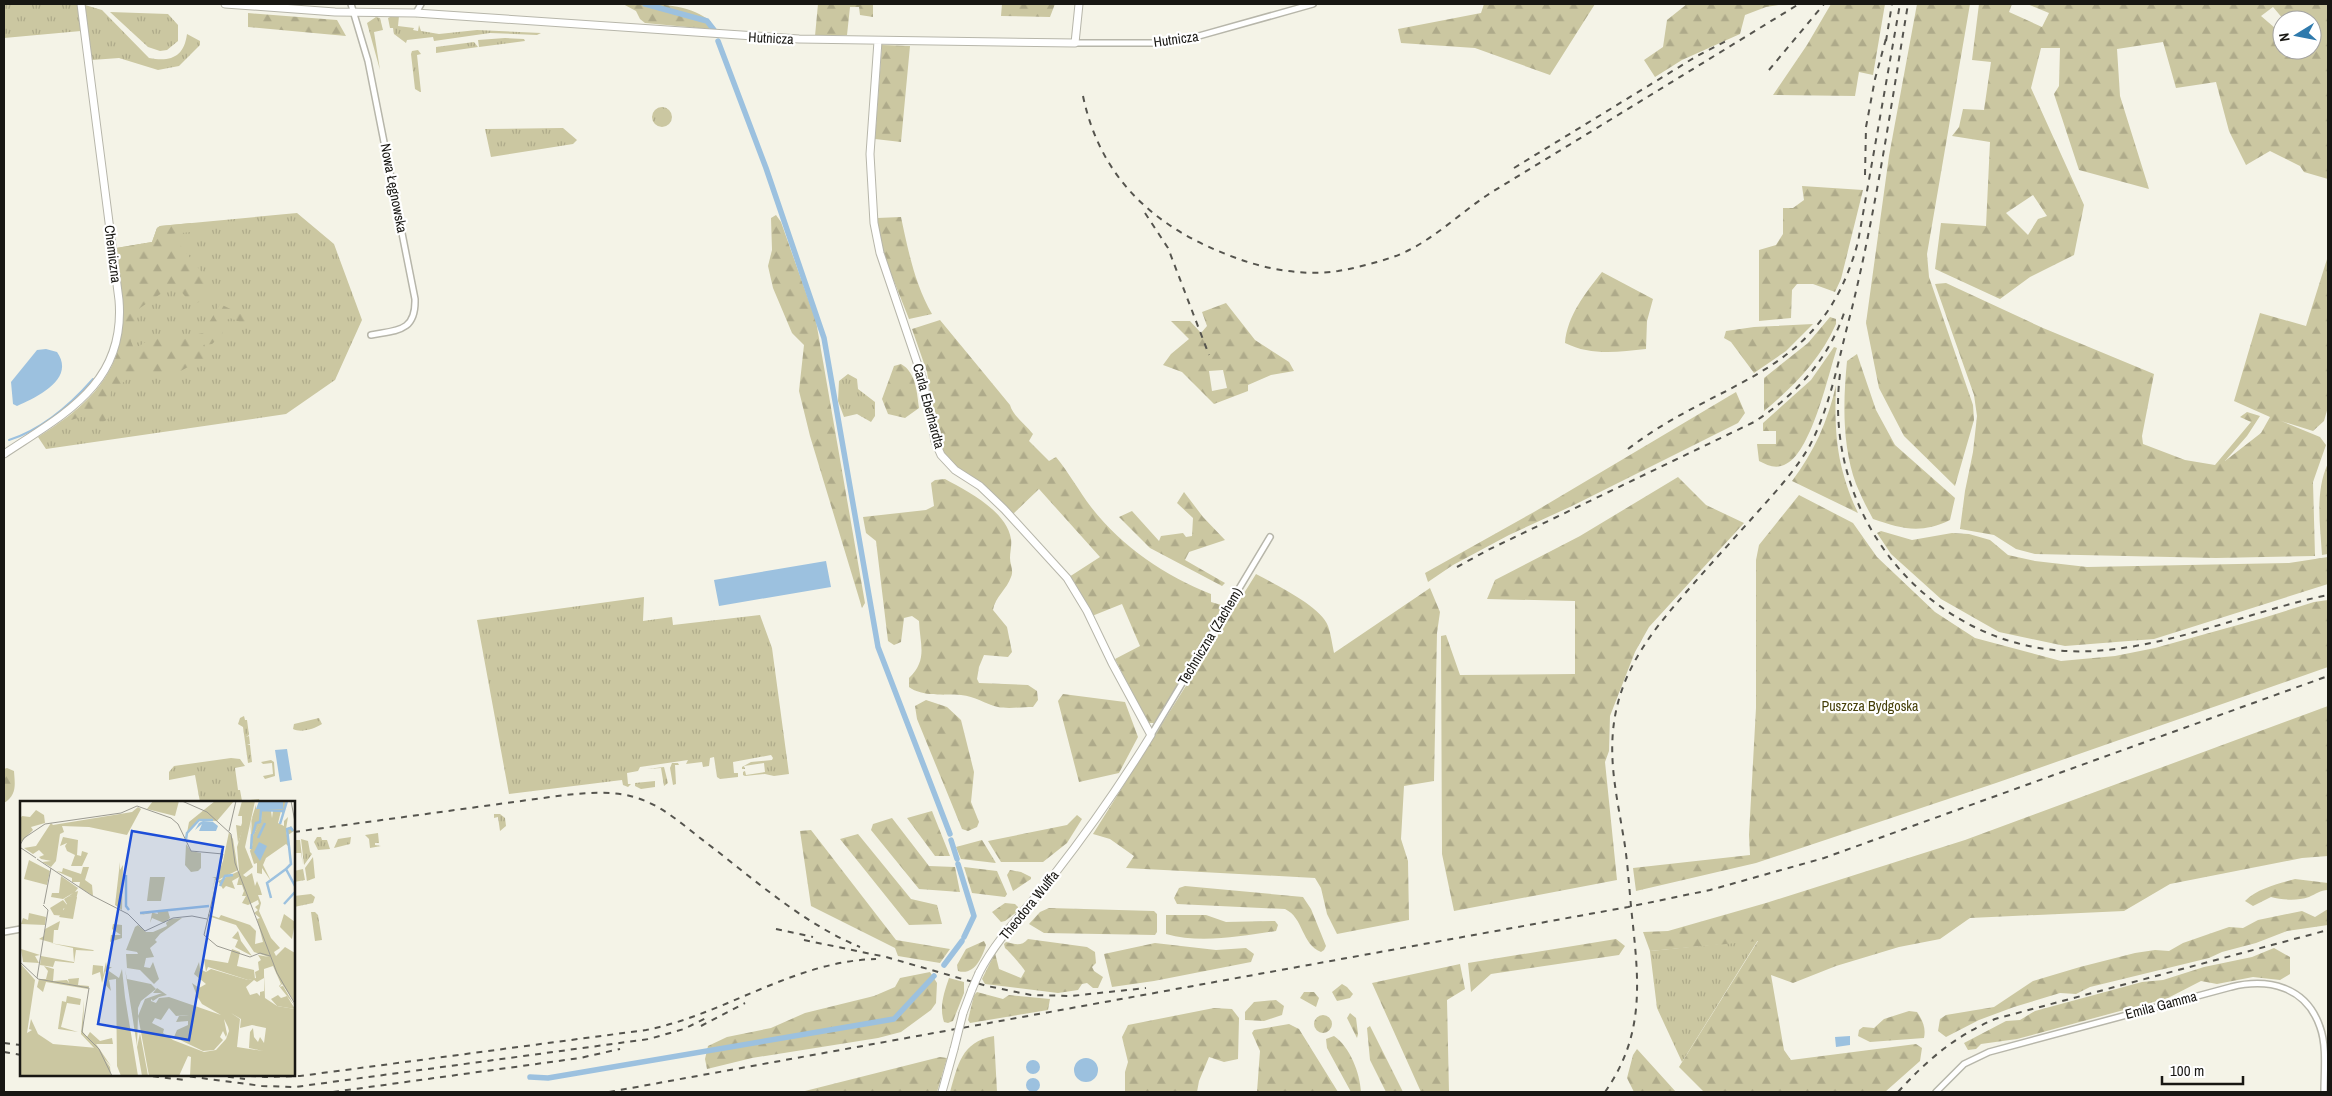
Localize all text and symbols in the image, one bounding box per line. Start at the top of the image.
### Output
north arrow [2272,10,2322,60]
street label: Hutnicza [1152,27,1200,51]
street label: Hutnicza [748,28,795,48]
text: N [2275,32,2294,43]
street label: Nowa Łęgnowska [377,142,412,235]
street label: Chemiczna [101,224,126,285]
street label: Carla Eberhardta [909,361,949,451]
street label: Techniczna (Zachem) [1174,584,1246,688]
park label: Puszcza Bydgoska [1822,697,1919,715]
inset map [20,801,295,1076]
street label: Theodora Wulffa [995,866,1063,943]
street label: Emila Gamma [2123,987,2199,1023]
scale bar [2162,1054,2243,1086]
text: 100 m [2170,1060,2204,1081]

